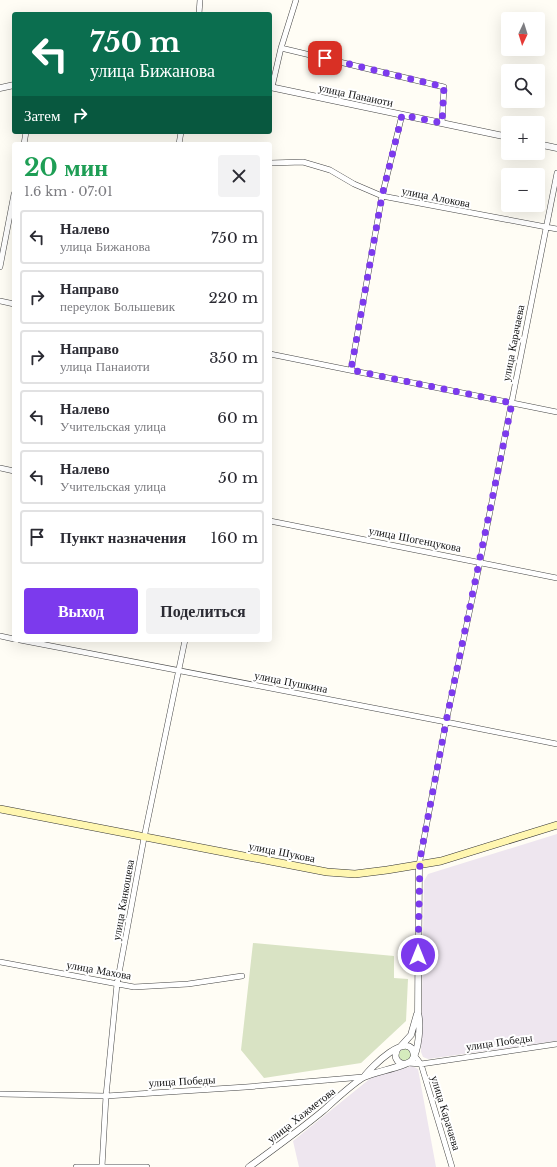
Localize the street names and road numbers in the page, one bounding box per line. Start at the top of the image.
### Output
street label: улица Панаиоти [317,80,395,110]
street label: улица Алокова [401,184,472,211]
street label: улица Карачаева [499,303,527,382]
street label: улица Шогенцукова [368,523,462,555]
street label: улица Пушкина [253,668,329,696]
street label: улица Шукова [248,839,316,865]
street label: улица Канкошева [109,858,137,942]
street label: улица Махова [66,957,133,983]
street label: улица Победы [465,1030,534,1054]
street label: улица Победы [148,1072,216,1090]
street label: улица Карачаева [428,1074,464,1152]
street label: улица Хажметова [264,1084,338,1146]

